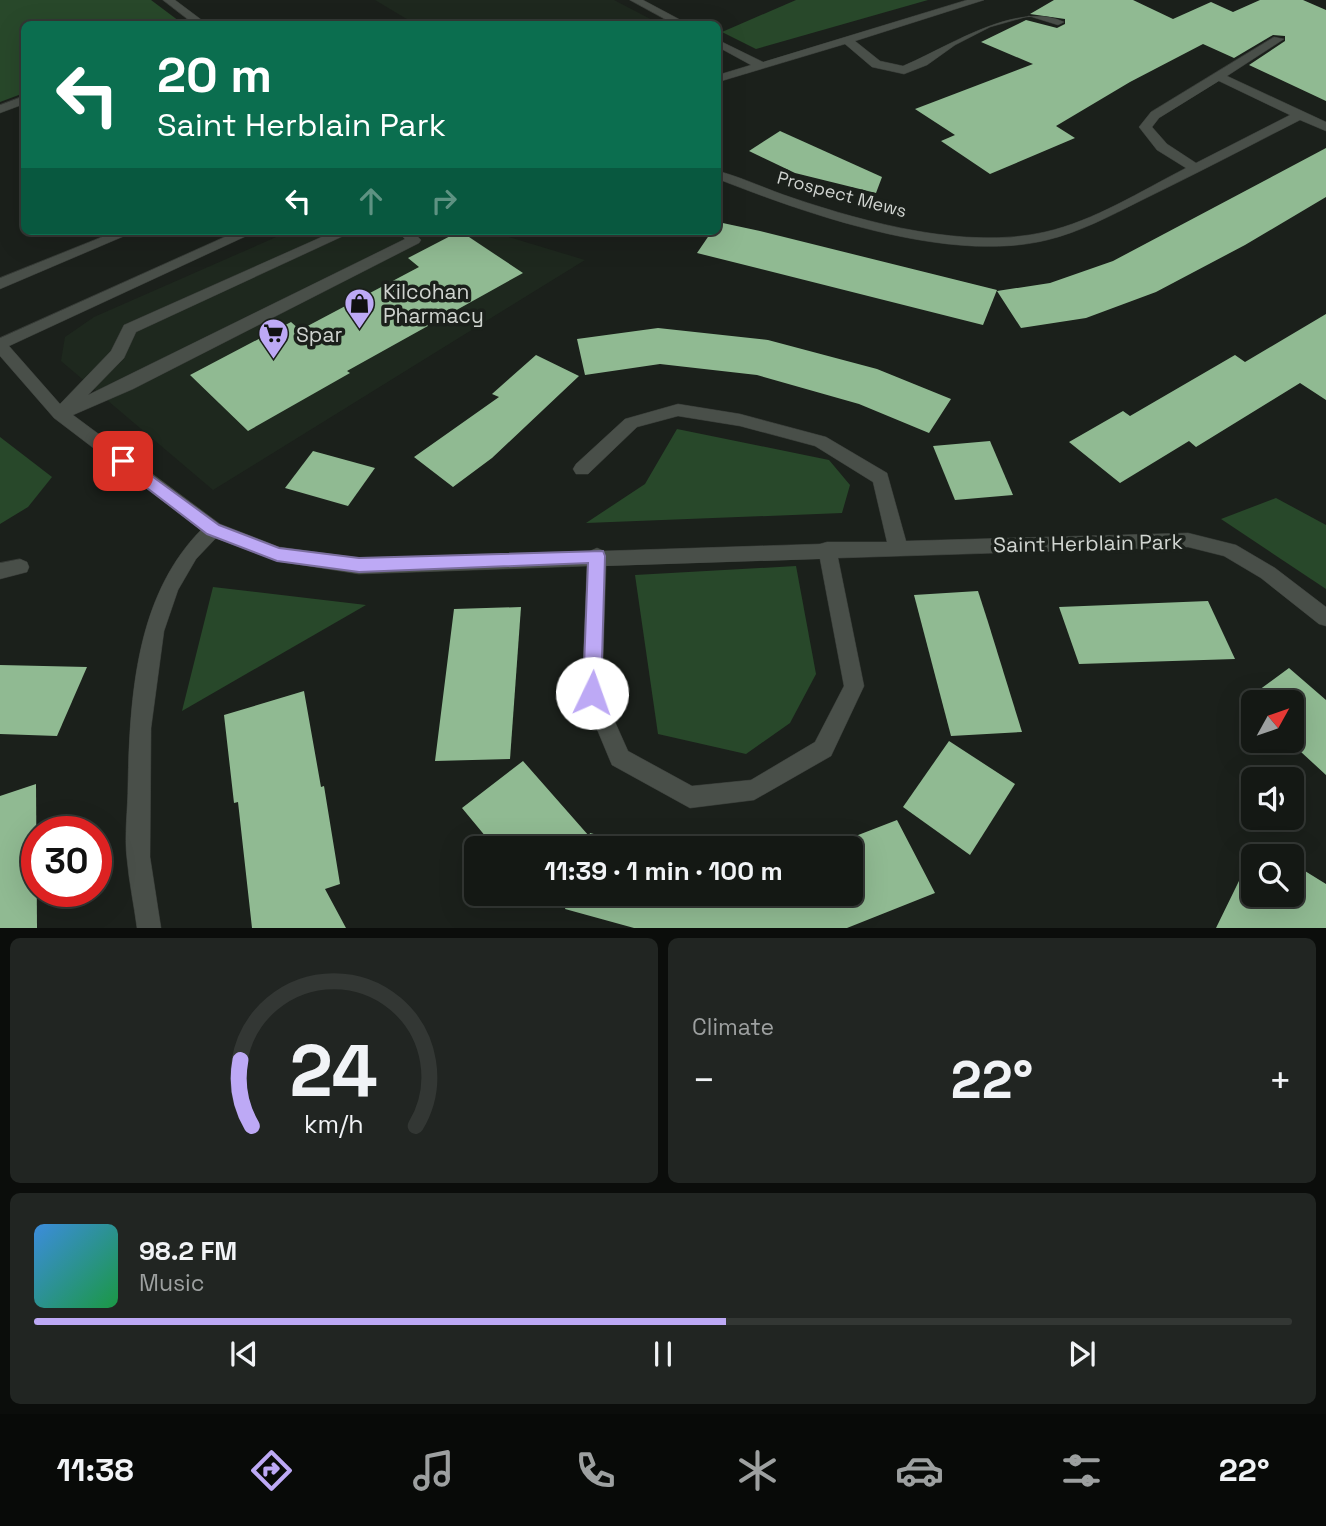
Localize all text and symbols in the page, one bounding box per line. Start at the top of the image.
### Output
text: 20 m [157,44,272,106]
icon: left [42,49,133,140]
text: Saint Herblain Park [157,105,446,145]
street label: Prospect Mews [775,166,909,222]
icon: left [279,182,317,220]
icon: ahead [352,182,390,220]
icon: right [425,182,463,220]
place label: Kilcohan Pharmacy [383,278,484,329]
shop icon: Kilcohan Pharmacy [343,286,377,330]
supermarket icon: Spar [256,317,290,361]
place label: Spar [296,321,342,348]
pin [93,431,153,491]
icon: arrive [104,442,142,480]
street label: Saint Herblain Park [993,528,1183,558]
position arrow [555,656,629,730]
north arrow [1241,690,1304,752]
map controls [1241,690,1304,907]
button: sound [1241,767,1304,830]
speed limit sign: 30 [21,816,112,907]
button: search [1241,844,1304,907]
text: 11:39 · 1 min · 100 m [544,854,783,888]
text: Climate [692,1012,774,1042]
text: 24 [290,1025,378,1118]
text: 22° [951,1047,1033,1113]
text: − [692,1056,716,1104]
text: + [1268,1056,1292,1104]
text: km/h [304,1108,364,1140]
text: 98.2 FM [139,1234,237,1268]
text: Music [139,1268,204,1298]
icon: previous [225,1335,263,1373]
icon: pause [644,1335,682,1373]
icon: next [1063,1335,1101,1373]
icon: directions [247,1446,296,1495]
icon: music [409,1446,458,1495]
icon: phone [571,1446,620,1495]
icon: climate [733,1446,782,1495]
icon: car [895,1446,944,1495]
icon: filters [1057,1446,1106,1495]
text: 11:38 [57,1450,134,1490]
text: 22° [1219,1450,1269,1490]

